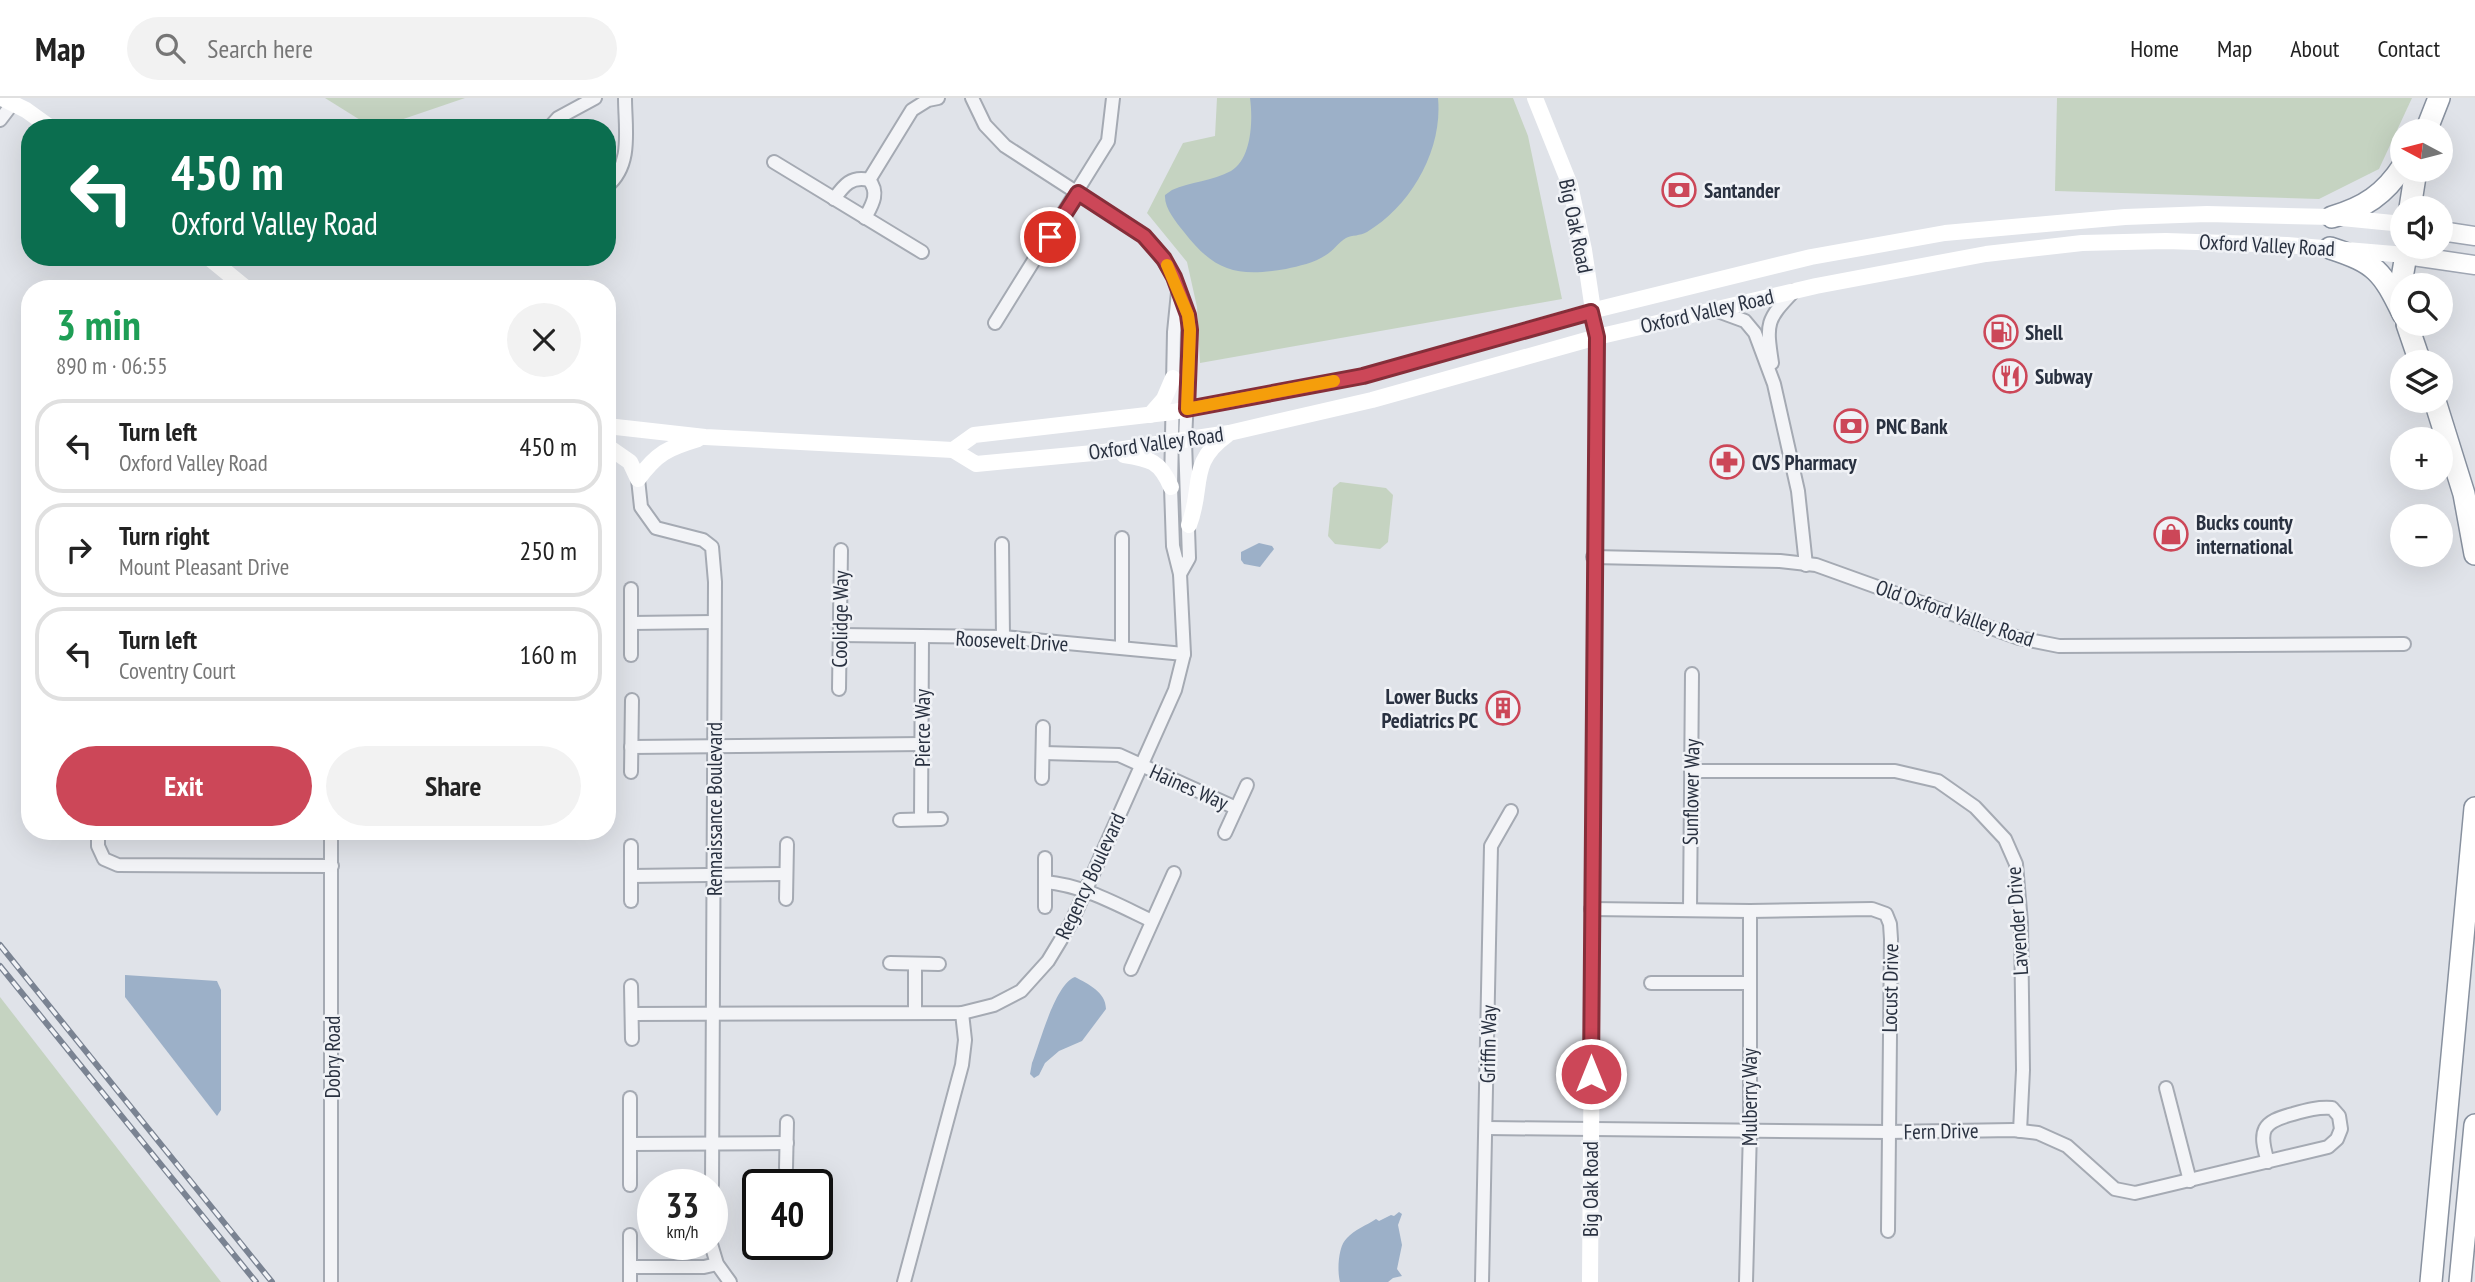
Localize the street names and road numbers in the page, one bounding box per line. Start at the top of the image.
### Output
street label: Big Oak Road [1553,176,1599,276]
street label: Oxford Valley Road [2199,228,2335,262]
street label: Oxford Valley Road [1638,283,1776,339]
street label: Oxford Valley Road [1087,420,1225,466]
street label: Coolidge Way [826,570,854,668]
street label: Old Oxford Valley Road [1872,573,2038,653]
street label: Roosevelt Drive [955,625,1069,657]
street label: Pierce Way [909,689,936,767]
street label: Rennaissance Boulevard [701,722,728,896]
street label: Sunflower Way [1677,738,1705,845]
street label: Haines Way [1146,758,1233,816]
street label: Regency Boulevard [1049,808,1131,944]
street label: Lavender Drive [2000,866,2034,976]
street label: Locust Drive [1876,943,1904,1033]
street label: Griffin Way [1474,1005,1502,1083]
street label: Dobry Road [319,1016,346,1098]
street label: Mulberry Way [1736,1048,1763,1146]
street label: Fern Drive [1903,1117,1979,1145]
street label: Big Oak Road [1577,1141,1604,1237]

